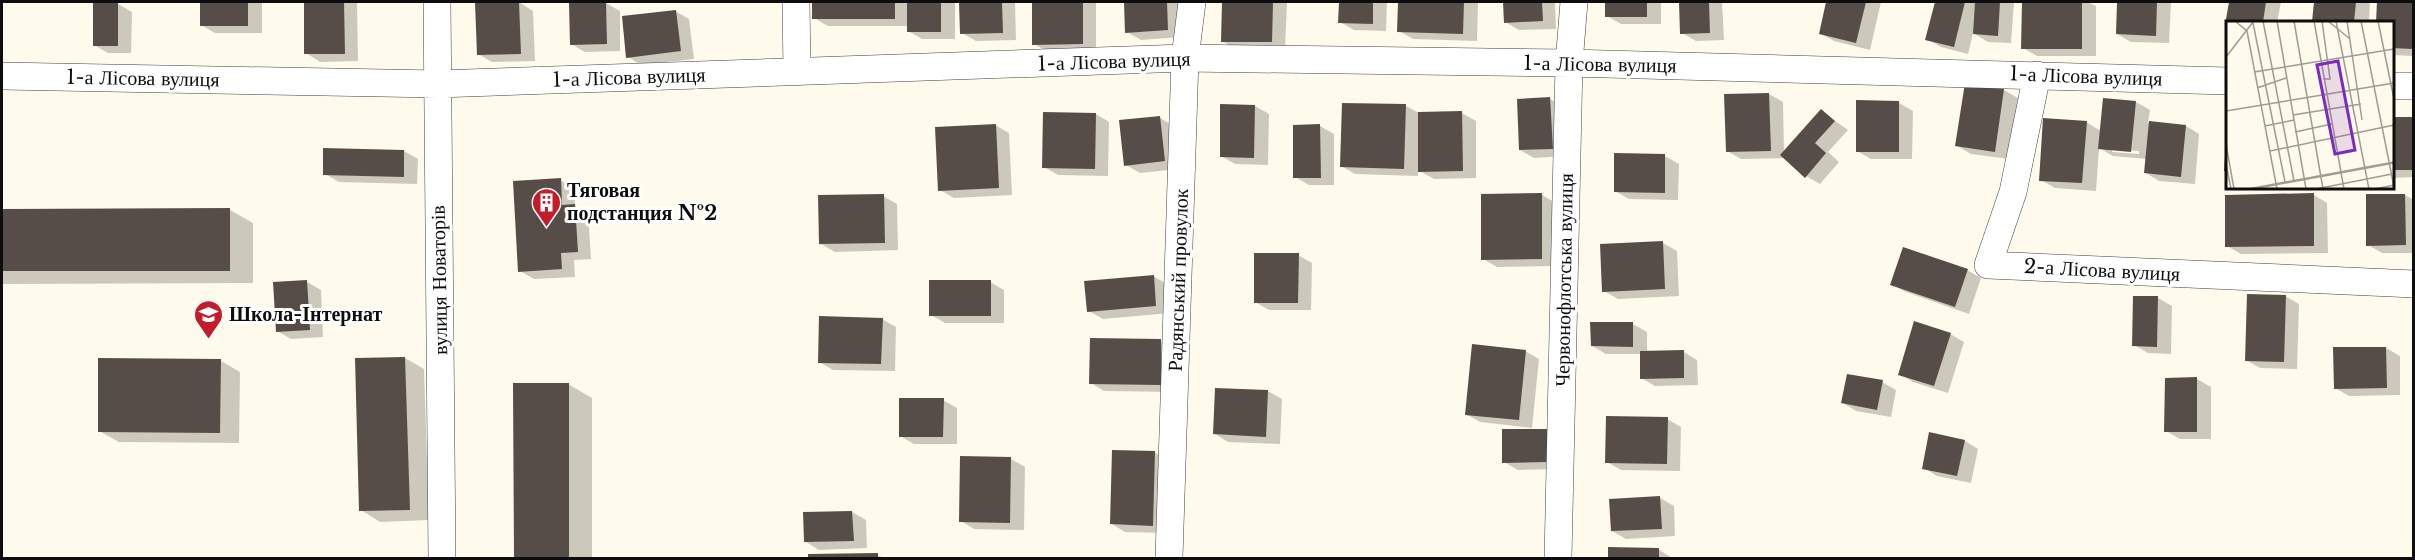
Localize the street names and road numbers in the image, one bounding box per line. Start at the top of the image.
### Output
street label: 1-а Лісова вулиця [1037,46,1191,76]
street label: 1-а Лісова вулиця [1523,51,1677,77]
street label: 1-а Лісова вулиця [2009,61,2163,91]
street label: 1-а Лісова вулиця [552,62,706,92]
street label: 1-а Лісова вулиця [66,65,220,91]
street label: Червонофлотська вулиця [1550,173,1578,387]
street label: Радянський провулок [1163,188,1193,372]
street label: вулиця Новаторів [426,205,452,355]
street label: 2-а Лісова вулиця [2023,254,2181,286]

